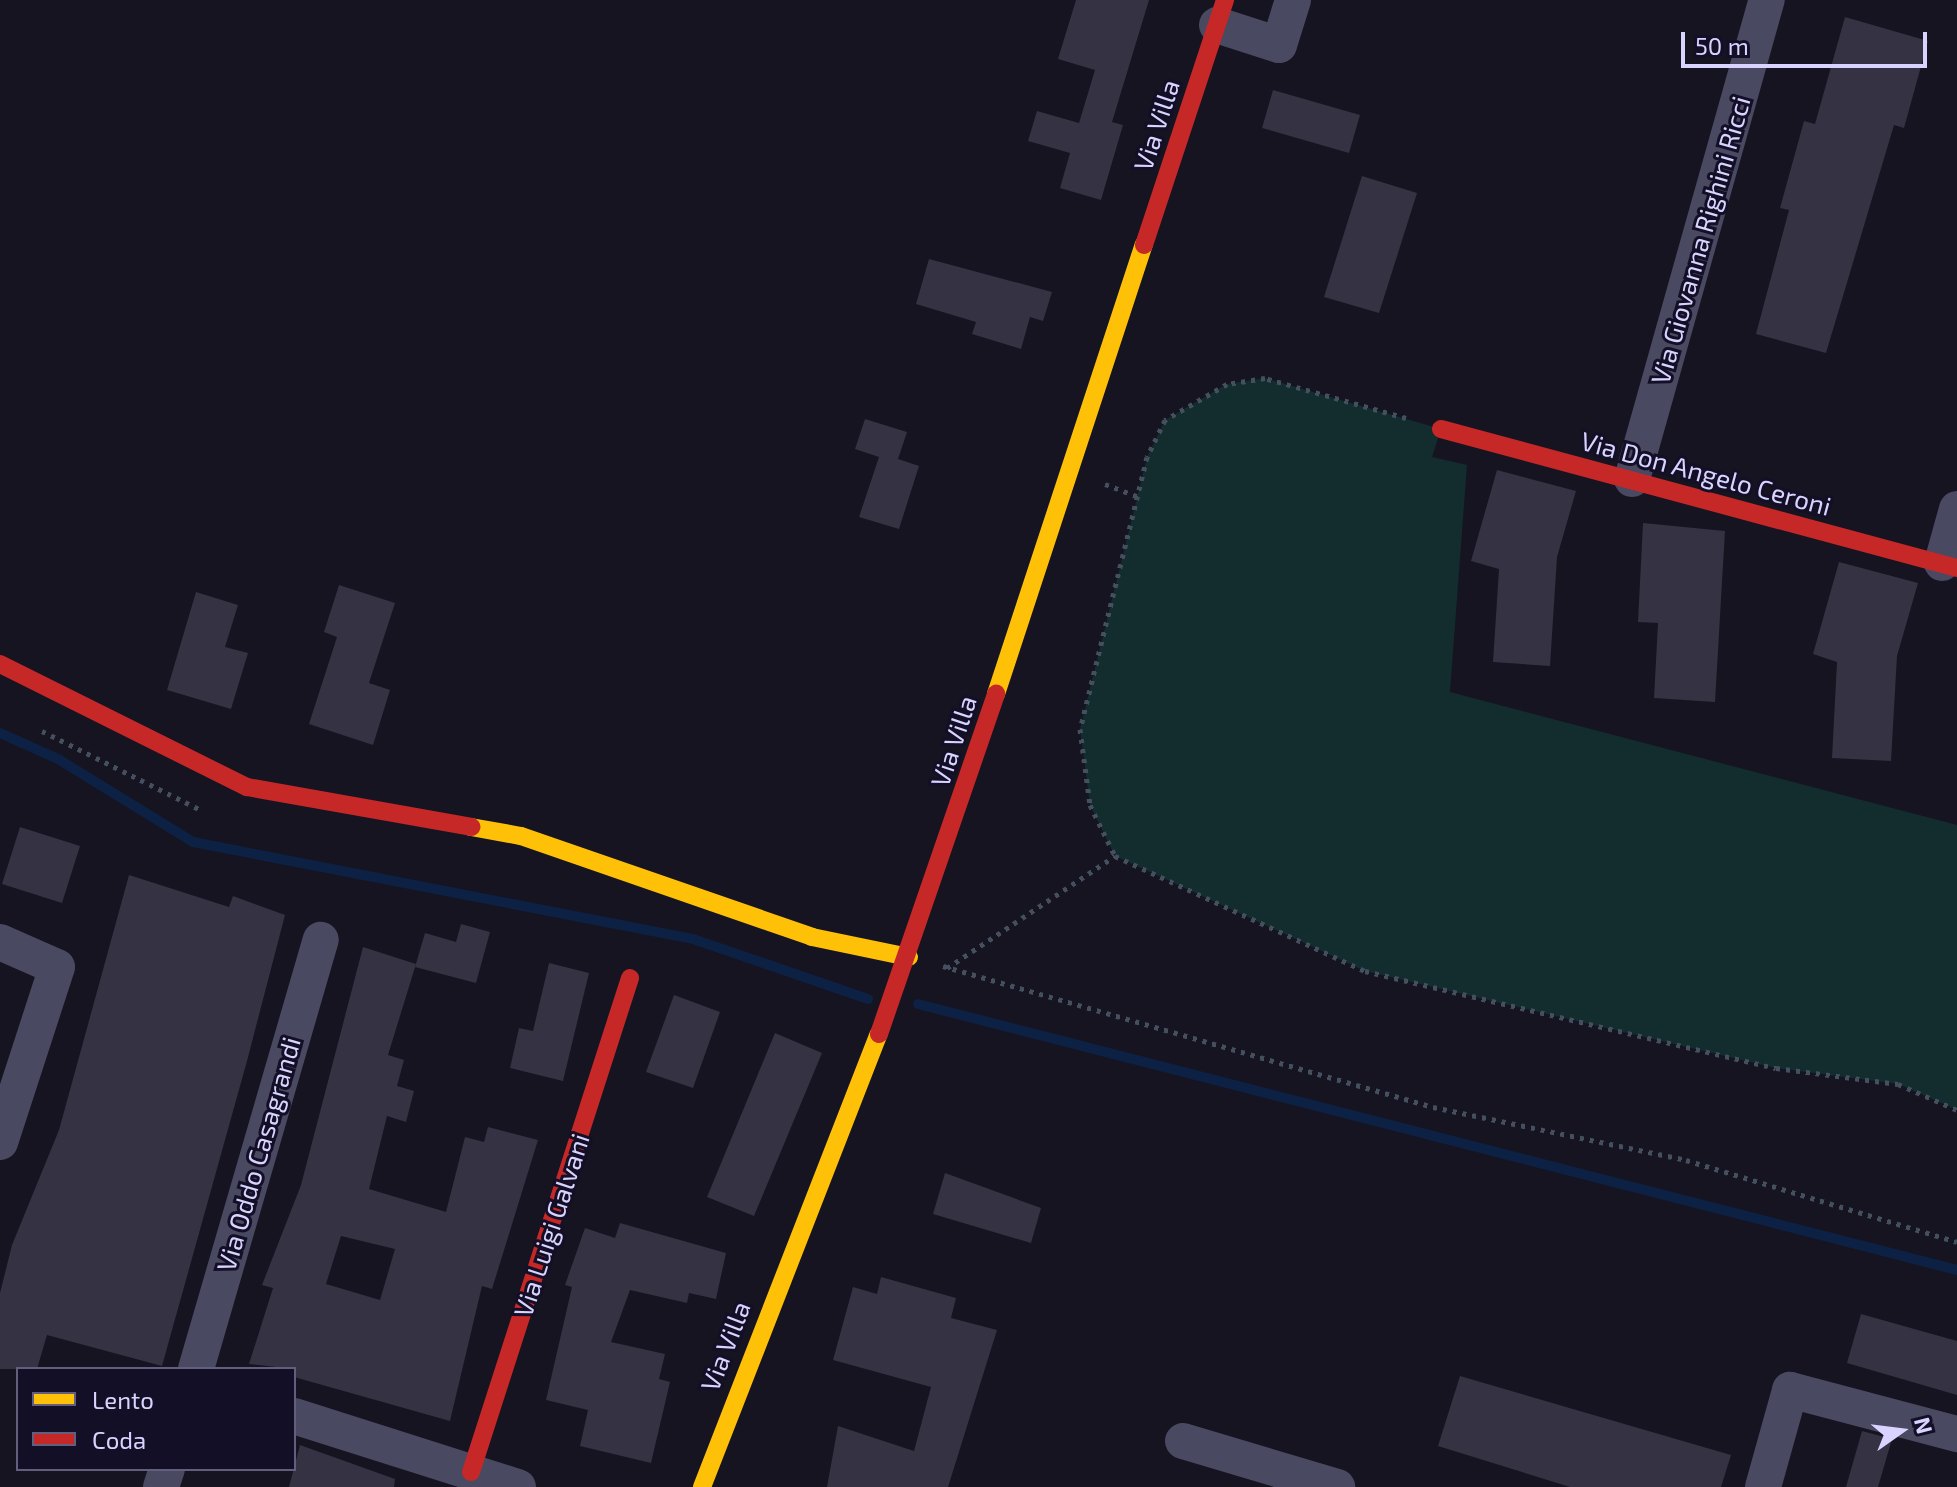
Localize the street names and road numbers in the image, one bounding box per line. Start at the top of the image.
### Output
street label: Via Villa [1127,75,1185,175]
street label: Via Giovanna Righini Ricci [1644,92,1756,388]
street label: Via Don Angelo Ceroni [1577,424,1835,522]
street label: Via Villa [924,691,982,791]
street label: Via Oddo Casagrandi [210,1033,306,1275]
street label: Via Luigi Galvani [507,1129,595,1321]
street label: Via Villa [694,1296,756,1396]

